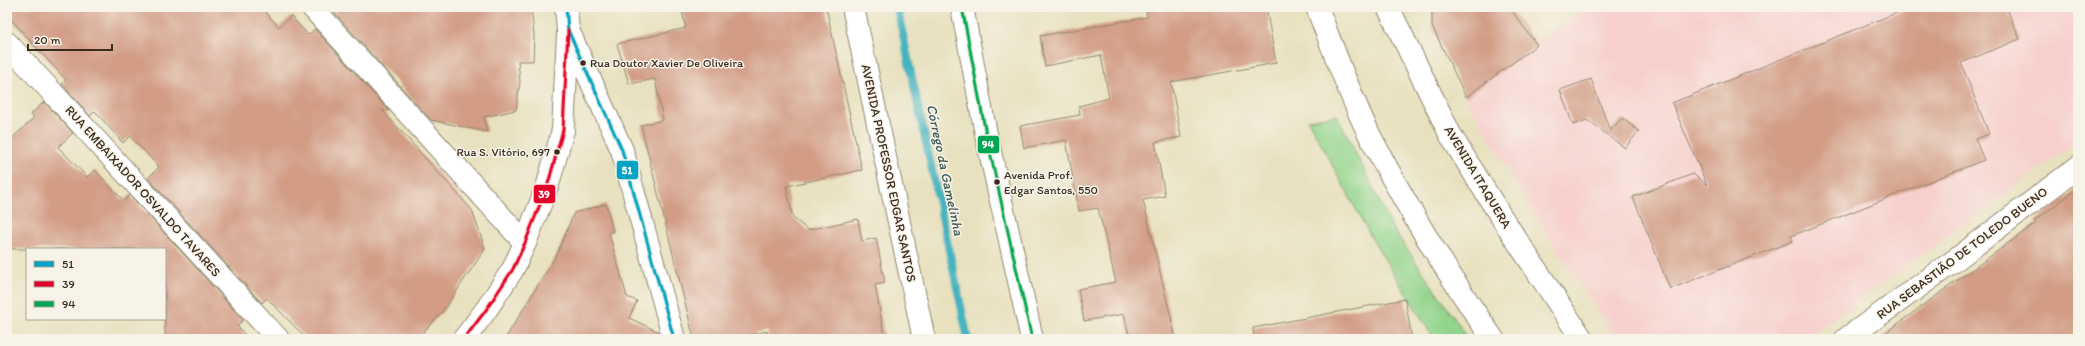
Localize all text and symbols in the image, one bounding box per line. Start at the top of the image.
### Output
scale bar [28,26,112,52]
text: 20 m [34,33,61,47]
place label: Rua Doutor Xavier De Oliveira [590,56,744,70]
marker: Rua Doutor Xavier De Oliveira [578,58,588,68]
street label: AVENIDA PROFESSOR EDGAR SANTOS [859,63,919,283]
street label: RUA EMBAIXADOR OSVALDO TAVARES [62,102,224,280]
water label: Córrego da Gamelinha [923,103,967,238]
street label: AVENIDA ITAQUERA [1441,123,1515,232]
line badge: 94 [977,135,1000,154]
text: 94 [982,138,995,151]
place label: Rua S. Vitório, 697 [457,145,550,159]
marker: Rua S. Vitório, 697 [552,147,562,157]
line badge: 51 [616,160,639,180]
text: 51 [622,164,633,177]
place label: Avenida Prof. Edgar Santos, 550 [1004,168,1098,197]
marker: Avenida Prof. Edgar Santos, 550 [992,177,1002,187]
line badge: 39 [533,184,556,204]
street label: RUA SEBASTIÃO DE TOLEDO BUENO [1874,184,2050,322]
text: 39 [538,188,550,201]
legend [26,248,166,320]
text: 51 [62,257,74,271]
text: 39 [62,277,75,291]
text: 94 [62,297,76,311]

